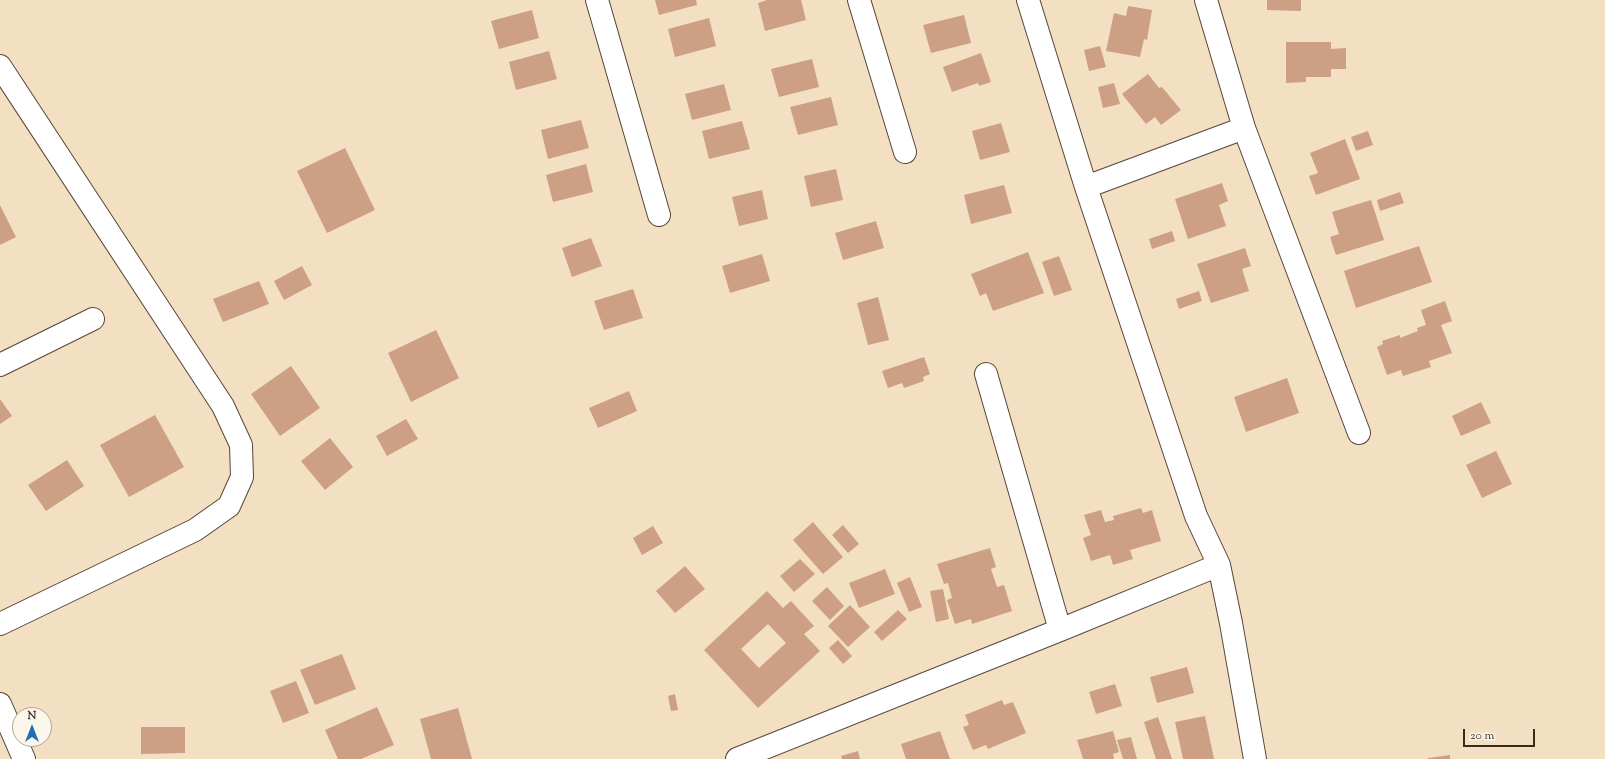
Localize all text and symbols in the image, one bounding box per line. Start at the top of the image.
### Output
north arrow [12,707,52,747]
text: N [28,708,36,724]
scale bar [1465,721,1537,747]
text: 20 m [1470,727,1494,745]

